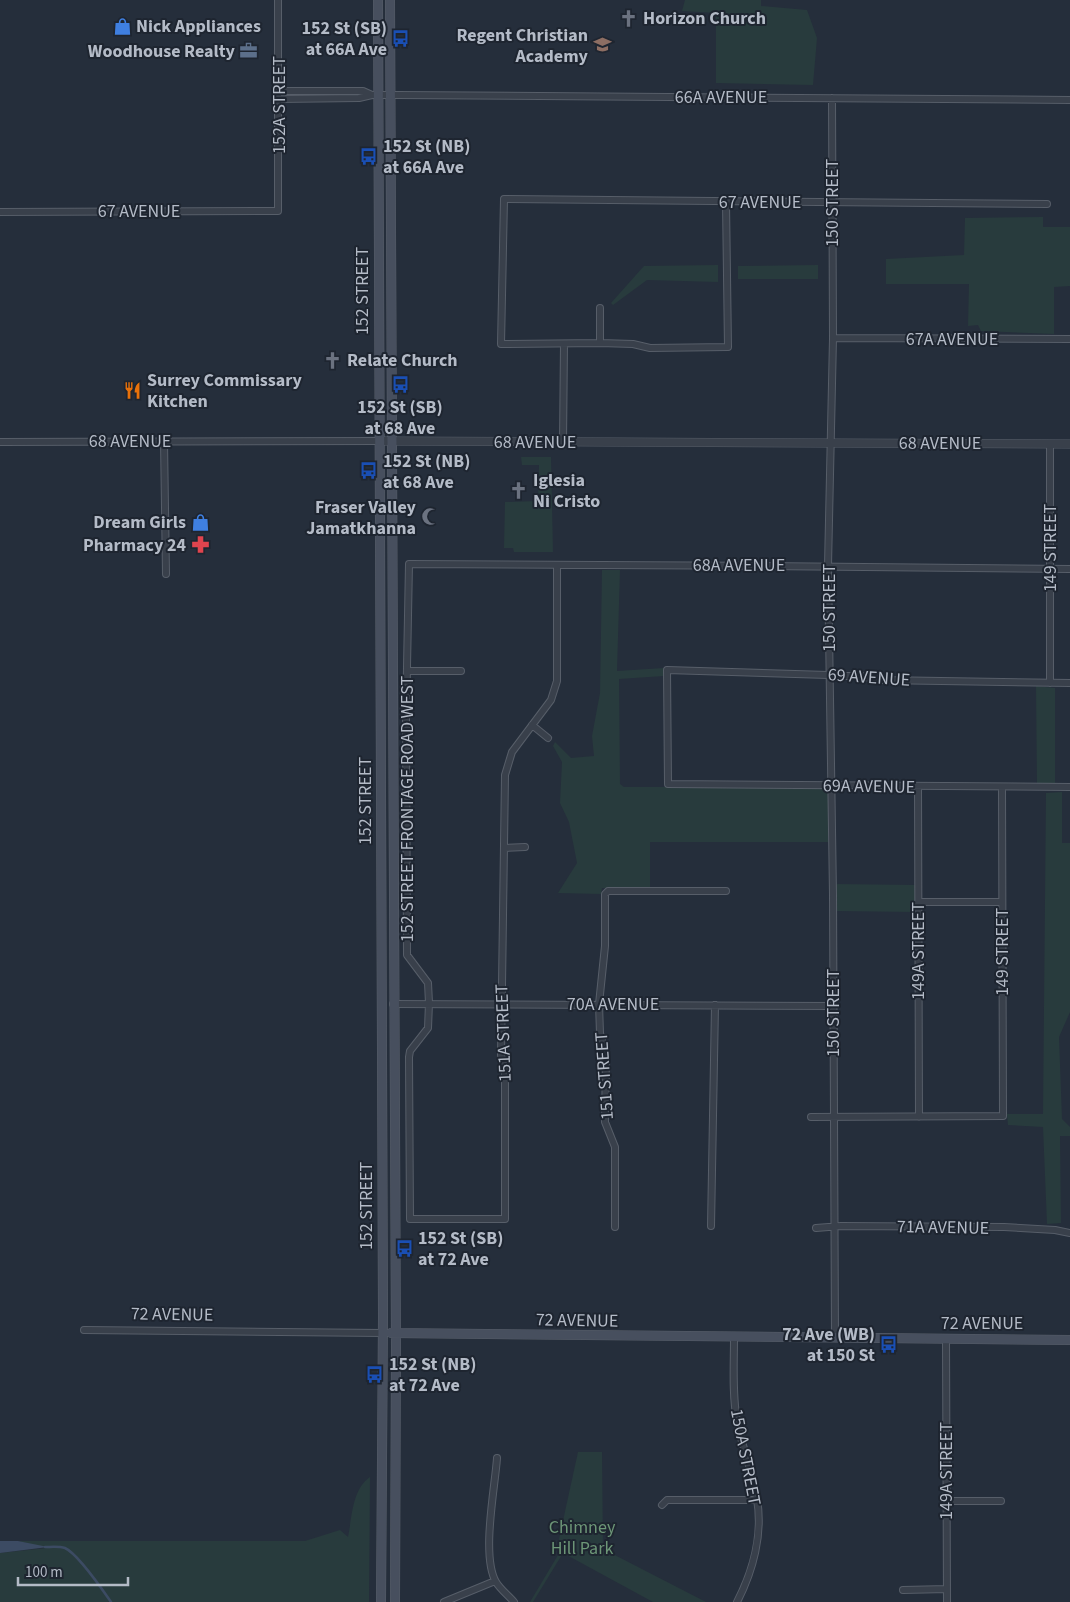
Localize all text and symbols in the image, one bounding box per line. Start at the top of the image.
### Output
place label: Horizon Church [643,6,766,31]
church icon: Horizon Church [619,8,639,28]
place label: Nick Appliances [136,14,261,39]
shop icon: Nick Appliances [112,16,132,36]
place label: 152 St (SB) at 66A Ave [302,16,387,62]
place label: Regent Christian Academy [456,23,589,69]
bus stop icon: 152 St (SB) at 66A Ave [391,28,411,48]
school or university icon: Regent Christian Academy [592,35,612,55]
place label: Woodhouse Realty [88,39,236,64]
office icon: Woodhouse Realty [239,41,259,61]
street label: 152A STREET [267,56,292,154]
street label: 66A AVENUE [675,85,767,110]
place label: 152 St (NB) at 66A Ave [383,134,470,180]
bus stop icon: 152 St (NB) at 66A Ave [359,146,379,166]
street label: 150 STREET [820,159,845,247]
street label: 67 AVENUE [719,190,801,215]
street label: 67 AVENUE [98,199,180,224]
street label: 152 STREET [350,247,375,335]
street label: 67A AVENUE [906,327,998,352]
place label: Relate Church [347,348,458,373]
church icon: Relate Church [323,350,343,370]
place label: Surrey Commissary Kitchen [147,368,303,414]
bus stop icon: 152 St (SB) at 68 Ave [390,374,410,394]
restaurant icon: Surrey Commissary Kitchen [123,380,143,400]
place label: 152 St (SB) at 68 Ave [357,395,443,441]
street label: 68 AVENUE [89,429,171,454]
street label: 68 AVENUE [494,430,576,455]
street label: 68 AVENUE [899,431,981,456]
place label: 152 St (NB) at 68 Ave [383,449,470,495]
bus stop icon: 152 St (NB) at 68 Ave [359,461,379,481]
place label: Iglesia Ni Cristo [533,468,600,514]
church icon: Iglesia Ni Cristo [509,480,529,500]
place label: Fraser Valley Jamatkhanna [306,495,417,541]
street label: 149 STREET [1038,504,1063,592]
mosque icon: Fraser Valley Jamatkhanna [420,507,440,527]
place label: Dream Girls [93,510,186,535]
shop icon: Dream Girls [190,512,210,532]
place label: Pharmacy 24 [83,533,186,558]
pharmacy icon: Pharmacy 24 [190,535,210,555]
street label: 68A AVENUE [693,553,785,578]
street label: 150 STREET [817,564,842,652]
street label: 69 AVENUE [827,662,911,693]
street label: 152 STREET FRONTAGE ROAD WEST [395,676,420,942]
street label: 152 STREET [353,757,378,845]
street label: 69A AVENUE [823,773,915,800]
street label: 149A STREET [906,902,931,1000]
street label: 149 STREET [990,908,1015,996]
street label: 150 STREET [821,969,846,1057]
street label: 151A STREET [489,983,518,1082]
street label: 70A AVENUE [567,992,659,1017]
street label: 151 STREET [589,1031,620,1121]
street label: 152 STREET [354,1162,379,1250]
street label: 71A AVENUE [897,1214,989,1241]
place label: 152 St (SB) at 72 Ave [418,1226,503,1272]
bus stop icon: 152 St (SB) at 72 Ave [394,1238,414,1258]
street label: 72 AVENUE [131,1301,213,1328]
street label: 72 AVENUE [536,1307,618,1334]
street label: 72 AVENUE [941,1311,1023,1336]
place label: 72 Ave (WB) at 150 St [782,1322,875,1368]
bus stop icon: 72 Ave (WB) at 150 St [879,1334,899,1354]
place label: 152 St (NB) at 72 Ave [389,1352,476,1398]
bus stop icon: 152 St (NB) at 72 Ave [365,1364,385,1384]
street label: 150A STREET [724,1407,767,1508]
street label: 149A STREET [934,1422,959,1520]
park label: Chimney Hill Park [549,1515,616,1561]
scale bar [18,1554,128,1586]
text: 100 m [25,1562,63,1583]

